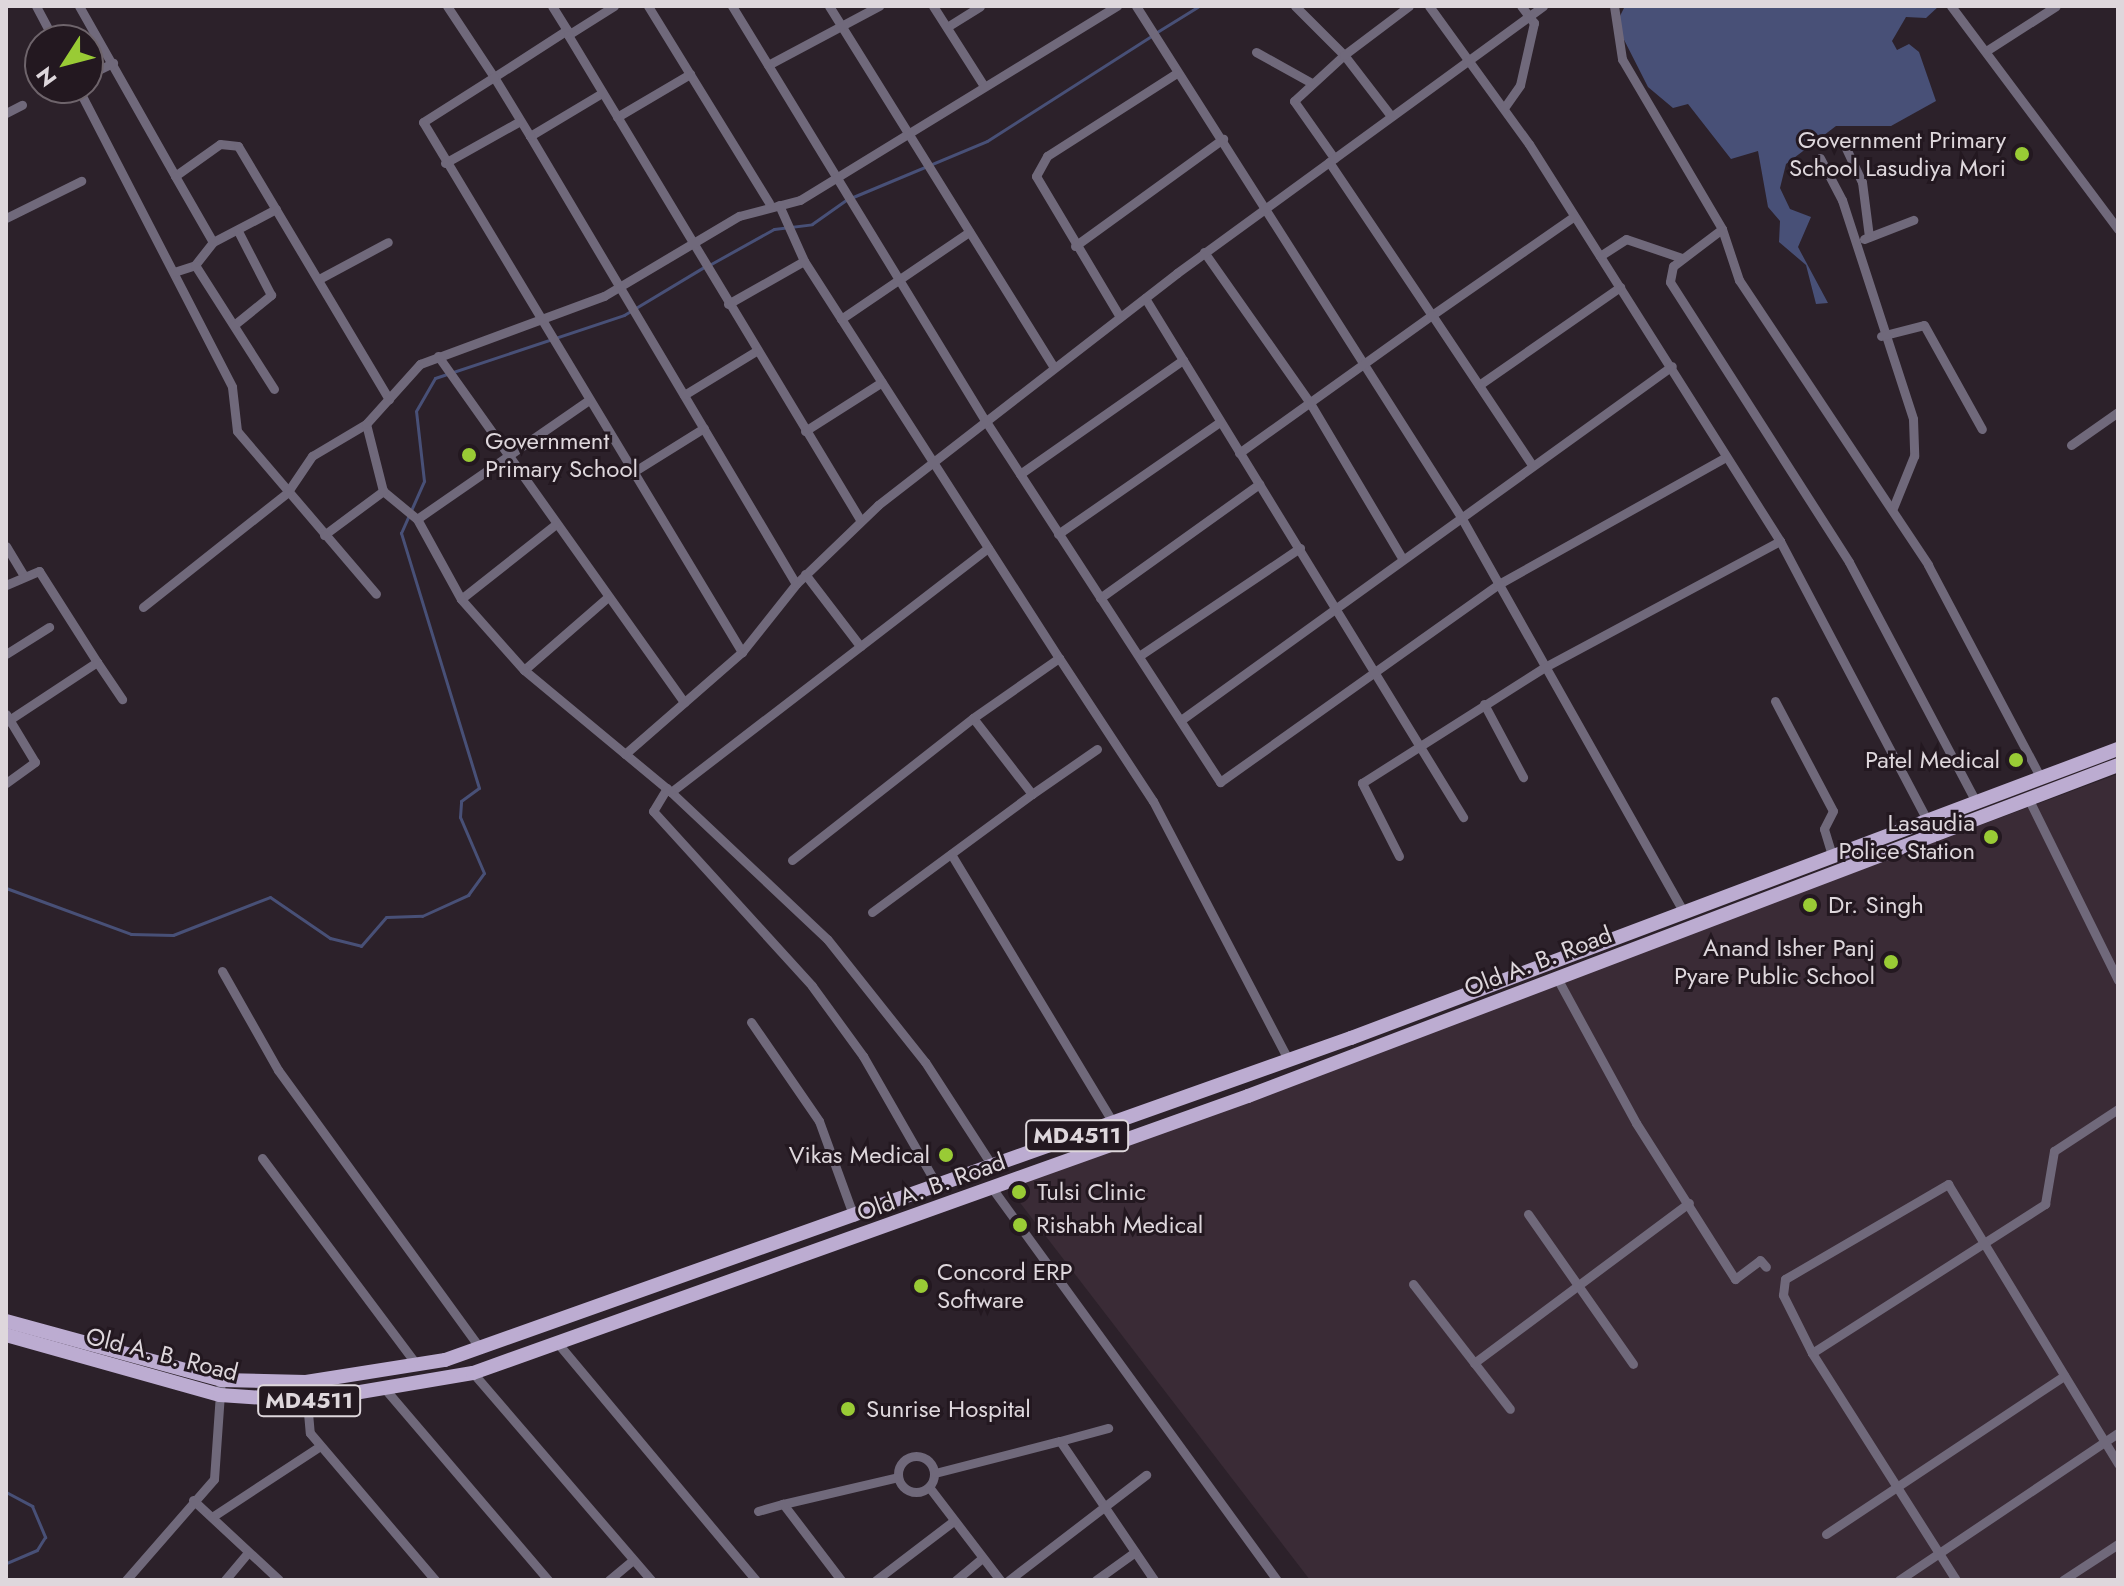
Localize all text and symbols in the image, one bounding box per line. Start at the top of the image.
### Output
north arrow [24,24,104,104]
text: N [28,60,64,93]
place label: Government Primary School Lasudiya Mori [1789,126,2006,182]
marker: Government Primary School Lasudiya Mori [2013,145,2031,163]
place label: Government Primary School [485,427,638,483]
marker: Government Primary School [460,446,478,464]
place label: Patel Medical [1865,746,2000,774]
marker: Patel Medical [2007,751,2025,769]
place label: Lasaudia Police Station [1839,809,1975,865]
marker: Lasaudia Police Station [1982,828,2000,846]
place label: Dr. Singh [1828,891,1924,919]
marker: Dr. Singh [1799,894,1821,916]
street label: Old A. B. Road [1460,920,1616,1002]
place label: Anand Isher Panj Pyare Public School [1674,934,1875,990]
marker: Anand Isher Panj Pyare Public School [1882,953,1900,971]
road number: MD4511 [1025,1118,1129,1154]
place label: Vikas Medical [789,1141,930,1169]
marker: Vikas Medical [937,1146,955,1164]
street label: Old A. B. Road [853,1147,1009,1227]
place label: Tulsi Clinic [1037,1178,1146,1206]
marker: Tulsi Clinic [1008,1181,1030,1203]
place label: Rishabh Medical [1036,1211,1203,1239]
marker: Rishabh Medical [1011,1216,1029,1234]
place label: Concord ERP Software [937,1258,1073,1314]
marker: Concord ERP Software [912,1277,930,1295]
street label: Old A. B. Road [83,1321,241,1387]
road number: MD4511 [257,1383,361,1419]
place label: Sunrise Hospital [866,1395,1031,1423]
marker: Sunrise Hospital [837,1398,859,1420]

